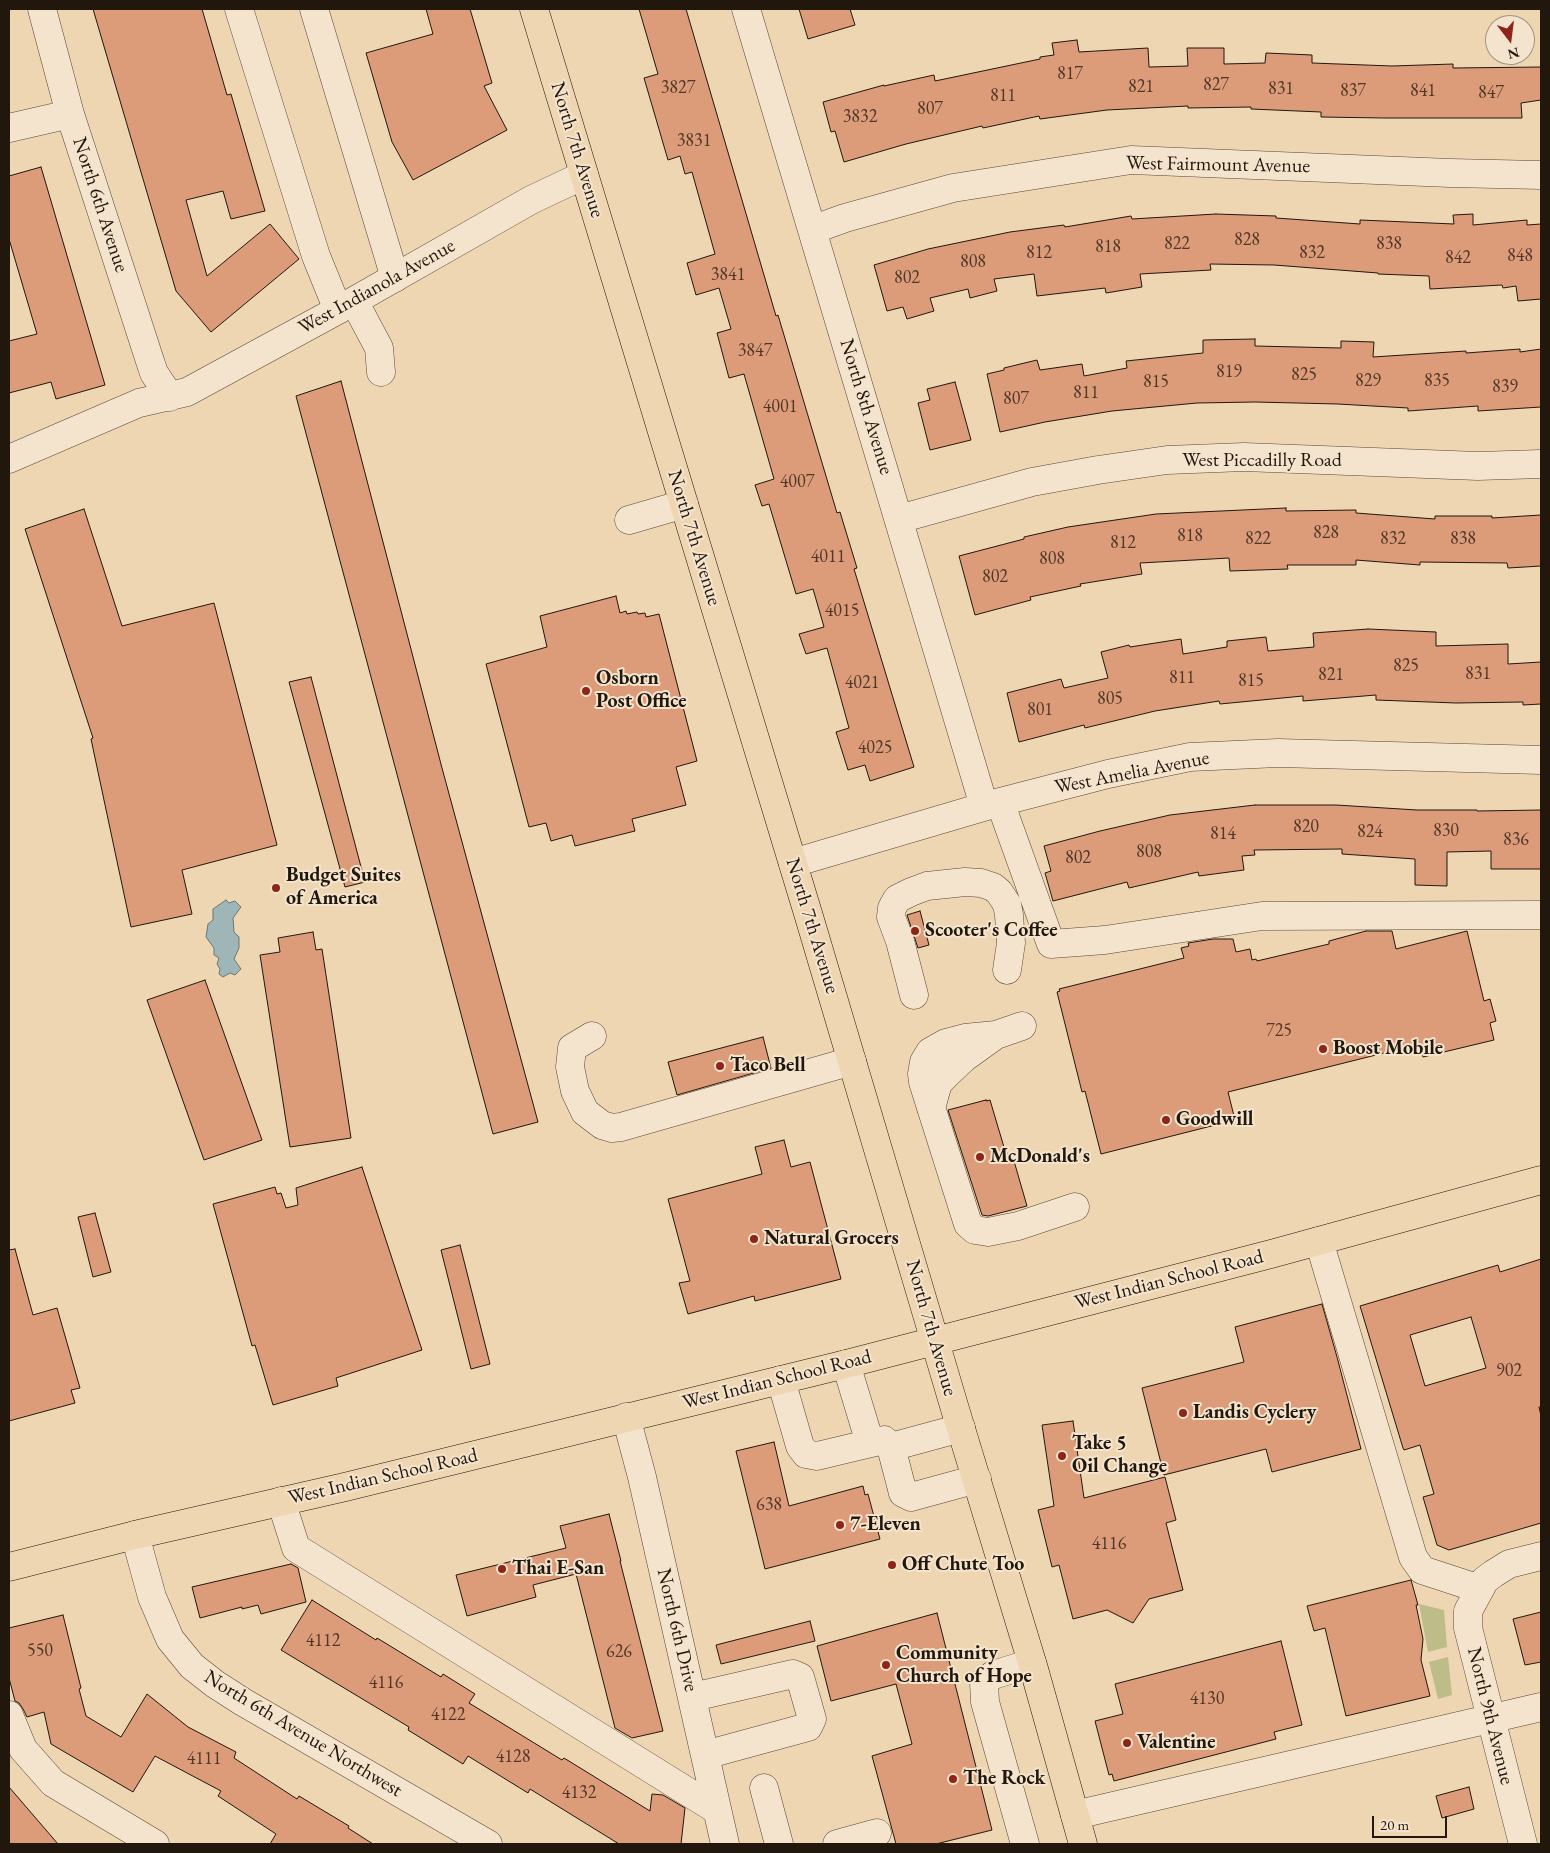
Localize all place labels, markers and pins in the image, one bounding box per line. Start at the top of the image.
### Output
place label: Osborn Post Office [596,667,687,714]
marker: Osborn Post Office [580,685,592,697]
place label: Budget Suites of America [286,864,401,911]
marker: Budget Suites of America [270,882,282,894]
place label: Scooter's Coffee [925,919,1058,943]
marker: Scooter's Coffee [909,925,921,937]
place label: Boost Mobile [1333,1037,1443,1061]
marker: Boost Mobile [1317,1043,1329,1055]
place label: Taco Bell [730,1054,806,1078]
marker: Taco Bell [714,1060,726,1072]
place label: Goodwill [1176,1108,1254,1132]
marker: Goodwill [1160,1114,1172,1126]
place label: McDonald's [990,1145,1090,1169]
marker: McDonald's [974,1151,986,1163]
place label: Natural Grocers [764,1227,899,1251]
marker: Natural Grocers [748,1233,760,1245]
place label: Landis Cyclery [1193,1401,1316,1425]
marker: Landis Cyclery [1177,1407,1189,1419]
place label: Take 5 Oil Change [1072,1432,1167,1479]
marker: Take 5 Oil Change [1056,1450,1068,1462]
place label: 7-Eleven [850,1513,921,1537]
marker: 7-Eleven [834,1519,846,1531]
place label: Off Chute Too [902,1553,1024,1577]
place label: Thai E-San [512,1557,604,1581]
marker: Off Chute Too [886,1559,898,1571]
marker: Thai E-San [496,1563,508,1575]
place label: Community Church of Hope [896,1642,1032,1689]
marker: Community Church of Hope [880,1659,892,1671]
place label: Valentine [1137,1731,1215,1755]
marker: Valentine [1121,1737,1133,1749]
place label: The Rock [963,1767,1045,1791]
marker: The Rock [947,1773,959,1785]

